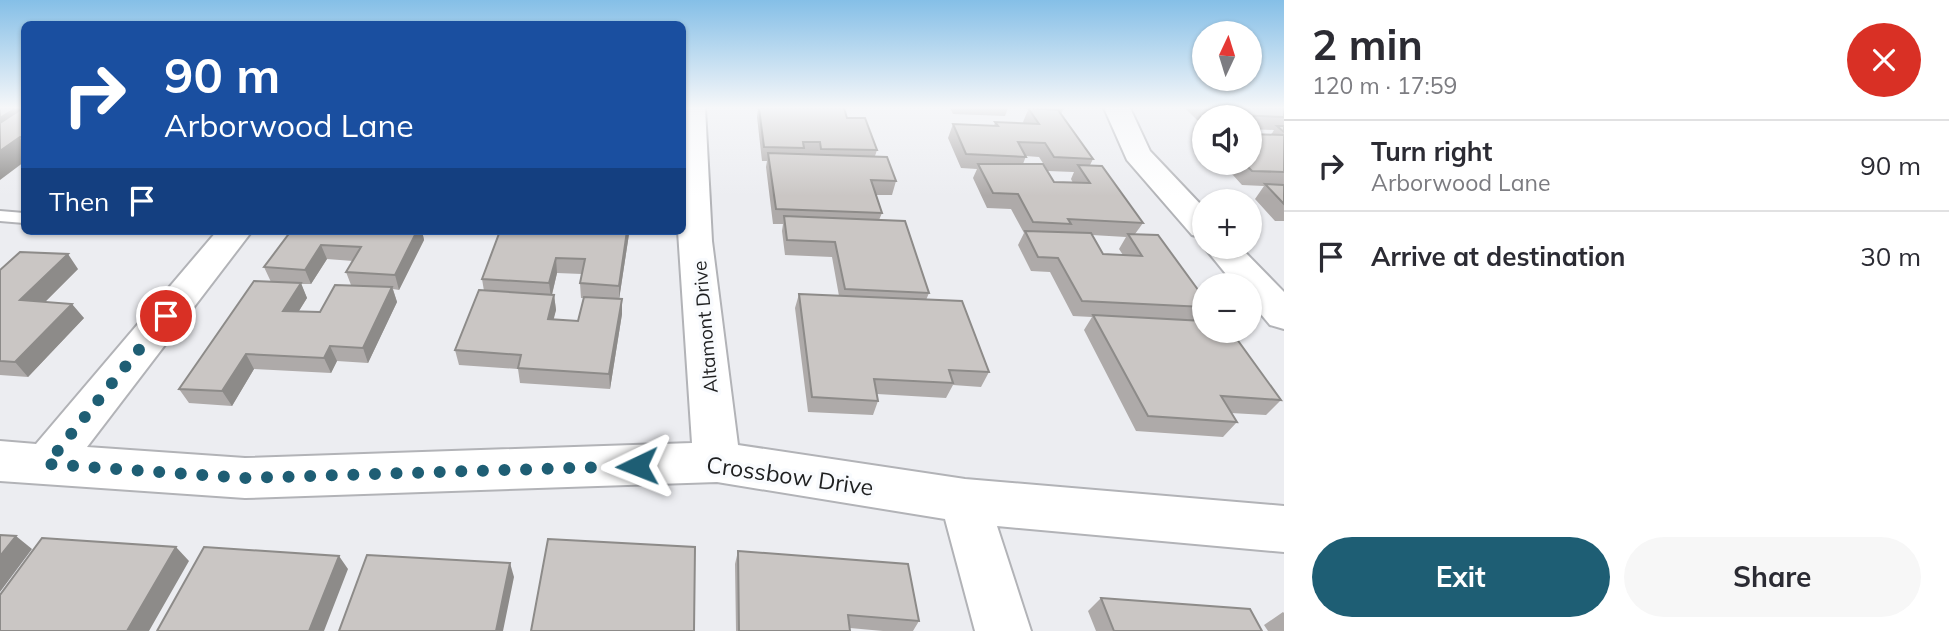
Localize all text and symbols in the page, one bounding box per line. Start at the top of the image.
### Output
text: 2 min [1312,18,1423,71]
north arrow [1192,21,1262,91]
map controls [1192,21,1262,343]
button: close [1847,23,1921,97]
text: 90 m [164,44,280,105]
icon: right [49,49,140,140]
text: 120 m · 17:59 [1312,71,1457,100]
text: Arborwood Lane [164,105,414,145]
button: sound [1192,105,1262,175]
text: Turn right [1371,135,1492,168]
icon: right [1312,147,1350,185]
text: 90 m [1860,149,1921,182]
text: Arborwood Lane [1371,168,1550,197]
icon: arrive [123,182,161,220]
text: Then [49,185,109,218]
button: + [1192,189,1262,259]
icon: arrive [1312,238,1350,276]
text: Arrive at destination [1371,240,1626,273]
text: 30 m [1860,240,1921,273]
street label: Altamont Drive [687,260,723,394]
button: − [1192,273,1262,343]
pin [136,286,196,346]
icon: arrive [147,297,185,335]
position arrow [600,429,674,503]
street label: Crossbow Drive [705,449,875,502]
button: Exit [1312,537,1610,617]
button: Share [1624,537,1921,617]

